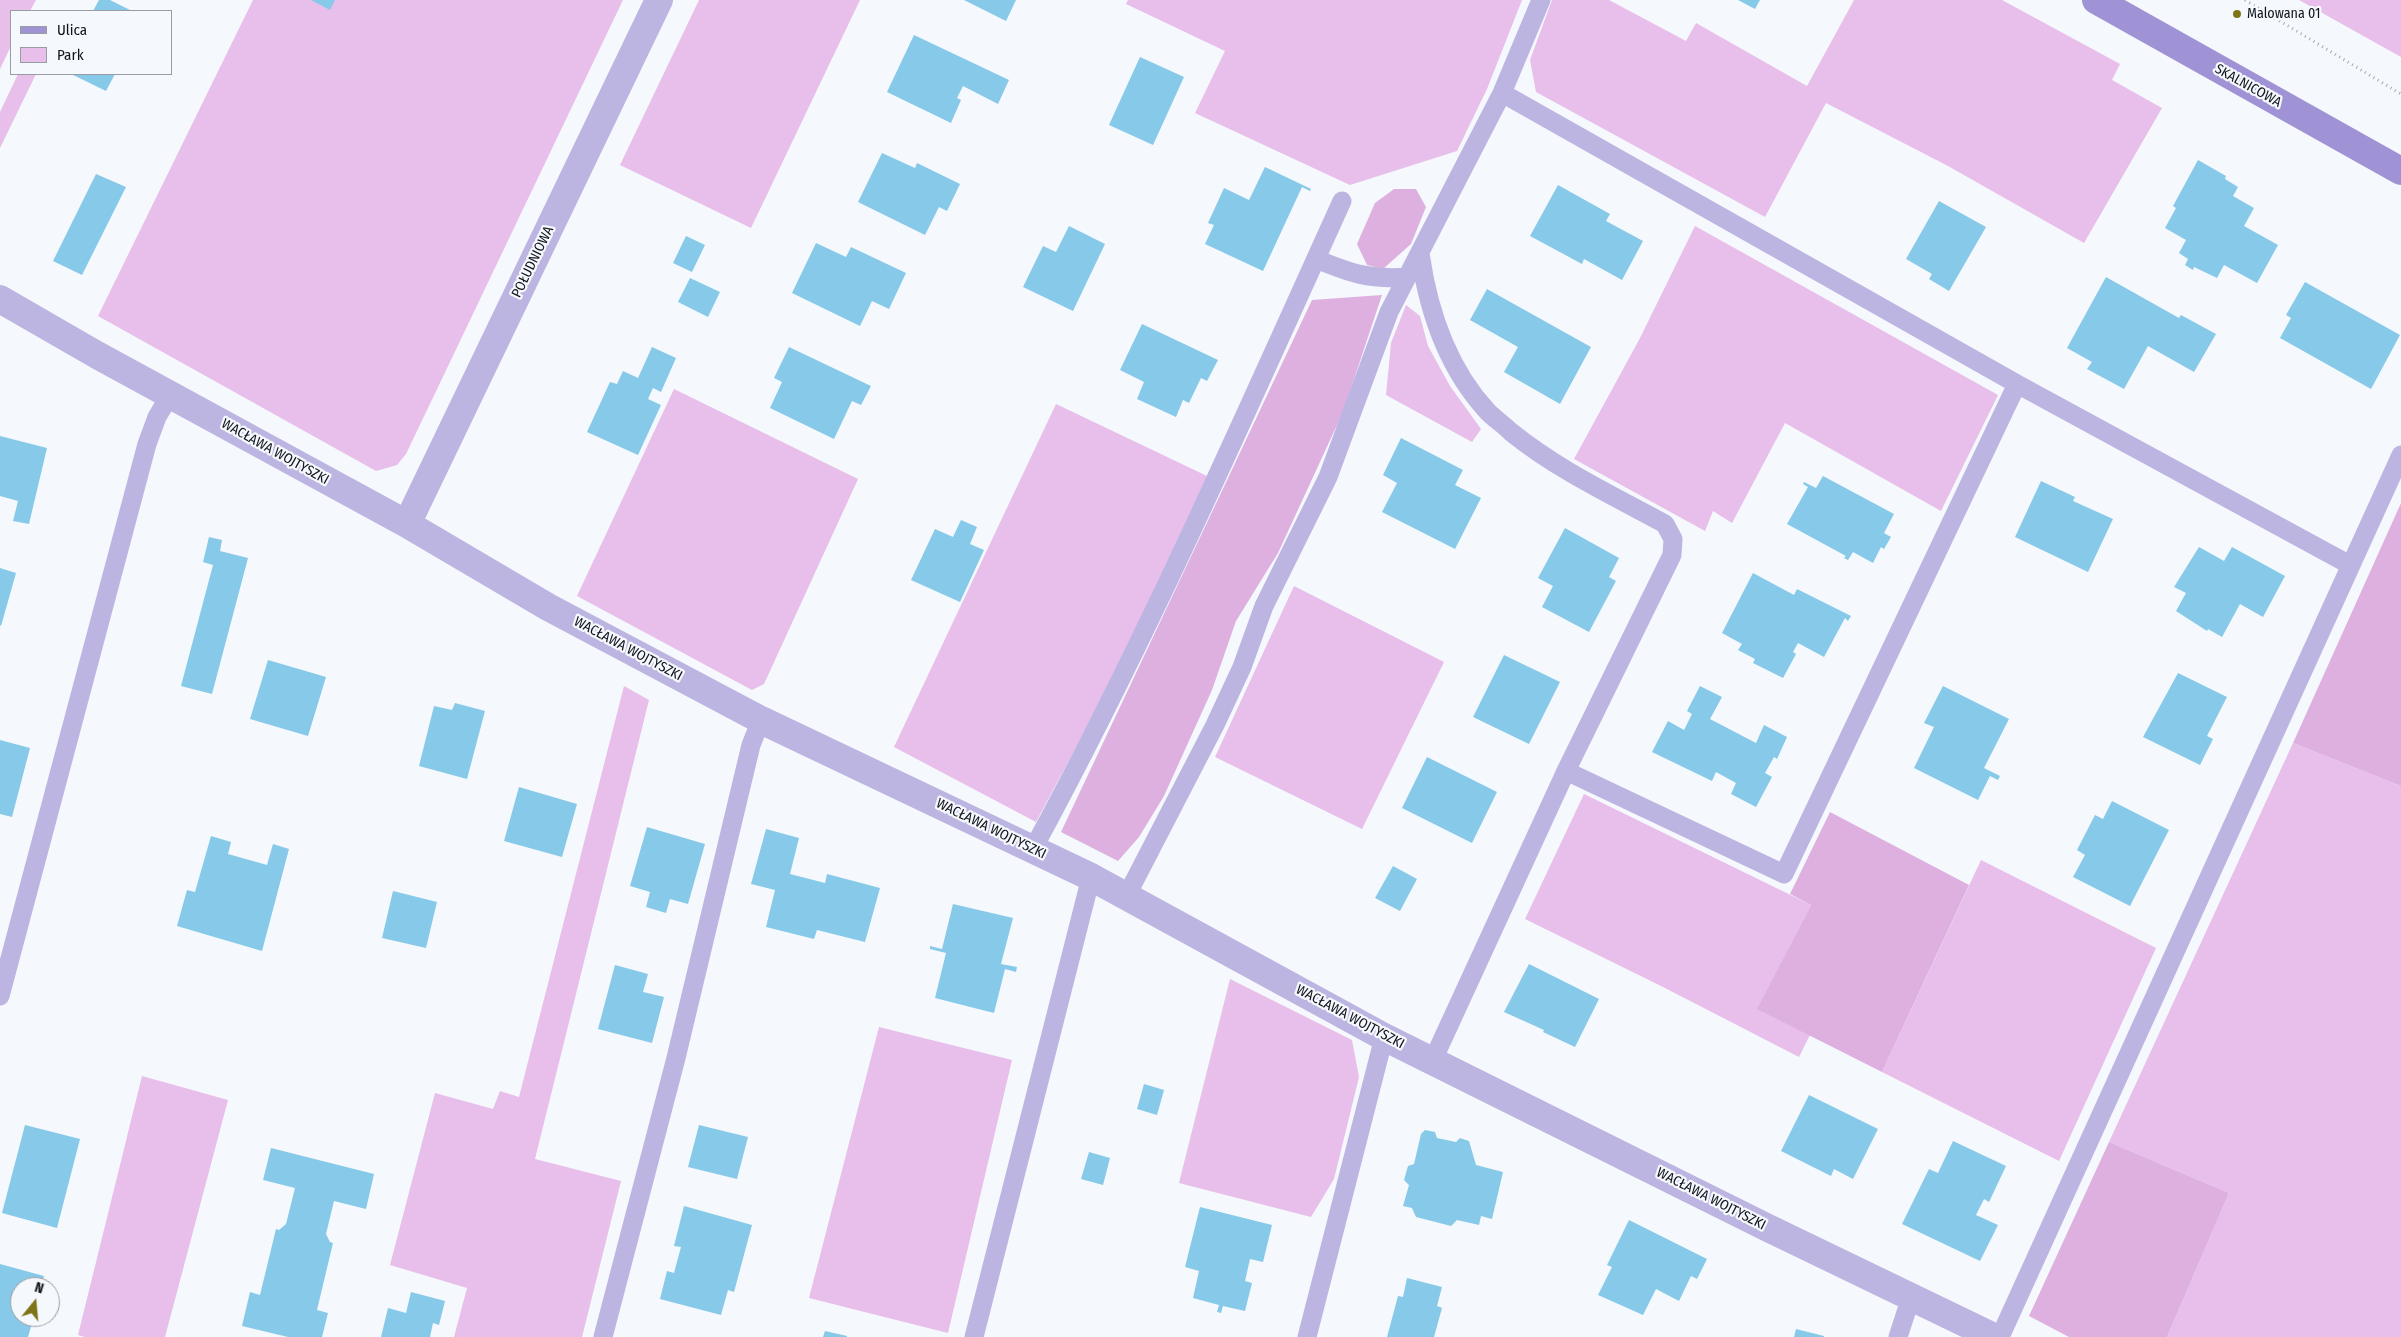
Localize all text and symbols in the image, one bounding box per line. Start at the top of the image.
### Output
place label: Malowana 01 [2247,6,2320,22]
marker: Malowana 01 [2231,8,2243,20]
legend [10,10,172,75]
text: Ulica [57,21,87,39]
text: Park [57,46,84,64]
street label: SKALNICOWA [2212,61,2284,111]
street label: POŁUDNIOWA [508,224,558,300]
street label: WACŁAWA WOJTYSZKI [218,415,332,489]
street label: WACŁAWA WOJTYSZKI [571,613,685,685]
street label: WACŁAWA WOJTYSZKI [933,795,1049,863]
street label: WACŁAWA WOJTYSZKI [1293,981,1407,1053]
street label: WACŁAWA WOJTYSZKI [1654,1164,1768,1234]
north arrow [10,1277,60,1327]
text: N [33,1279,46,1297]

